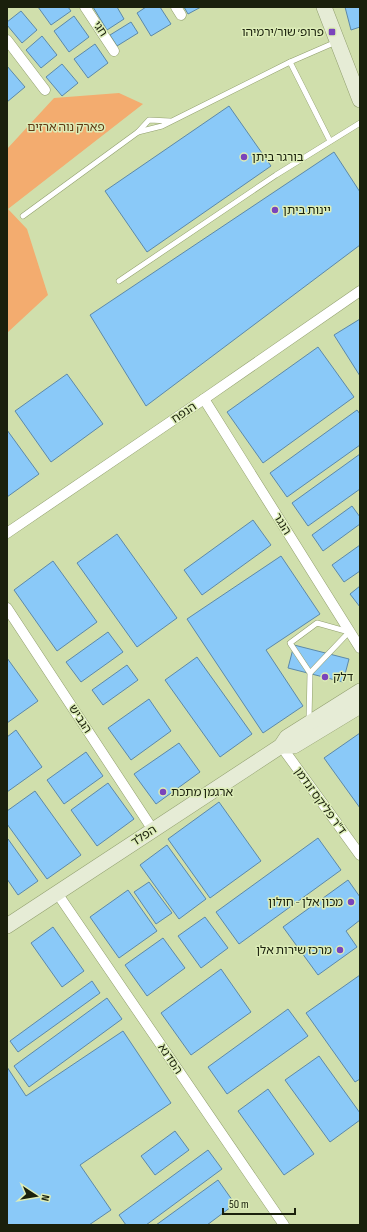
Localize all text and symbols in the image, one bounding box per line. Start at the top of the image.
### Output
street label: חגי [89,18,111,40]
place label: פרופ׳ שור/ירמיהו [242,25,324,40]
marker: פרופ׳ שור/ירמיהו [327,27,337,37]
park label: פארק נוה ארזים [27,120,105,135]
place label: בורגר ביתן [252,150,304,165]
marker: בורגר ביתן [239,152,249,162]
place label: יינות ביתן [283,203,331,218]
marker: יינות ביתן [270,205,280,215]
street label: הנפח [169,399,199,427]
street label: הנגר [270,510,294,538]
place label: דלק [333,670,354,685]
marker: דלק [320,672,330,682]
street label: הגביש [65,702,95,736]
street label: ד''ר פליקס זנדמן [291,765,350,838]
place label: ארגמן מתכת [171,785,234,800]
marker: ארגמן מתכת [158,787,168,797]
street label: הפלד [128,822,160,850]
place label: מכון אלן - חולון [268,895,343,910]
marker: מכון אלן - חולון [346,897,356,907]
place label: מרכז שירות אלן [256,943,332,958]
marker: מרכז שירות אלן [335,945,345,955]
street label: הסדנא [154,1041,186,1077]
north arrow [16,1176,56,1216]
scale bar [223,1190,295,1216]
text: N [38,1194,52,1202]
text: 50 m [229,1197,249,1212]

